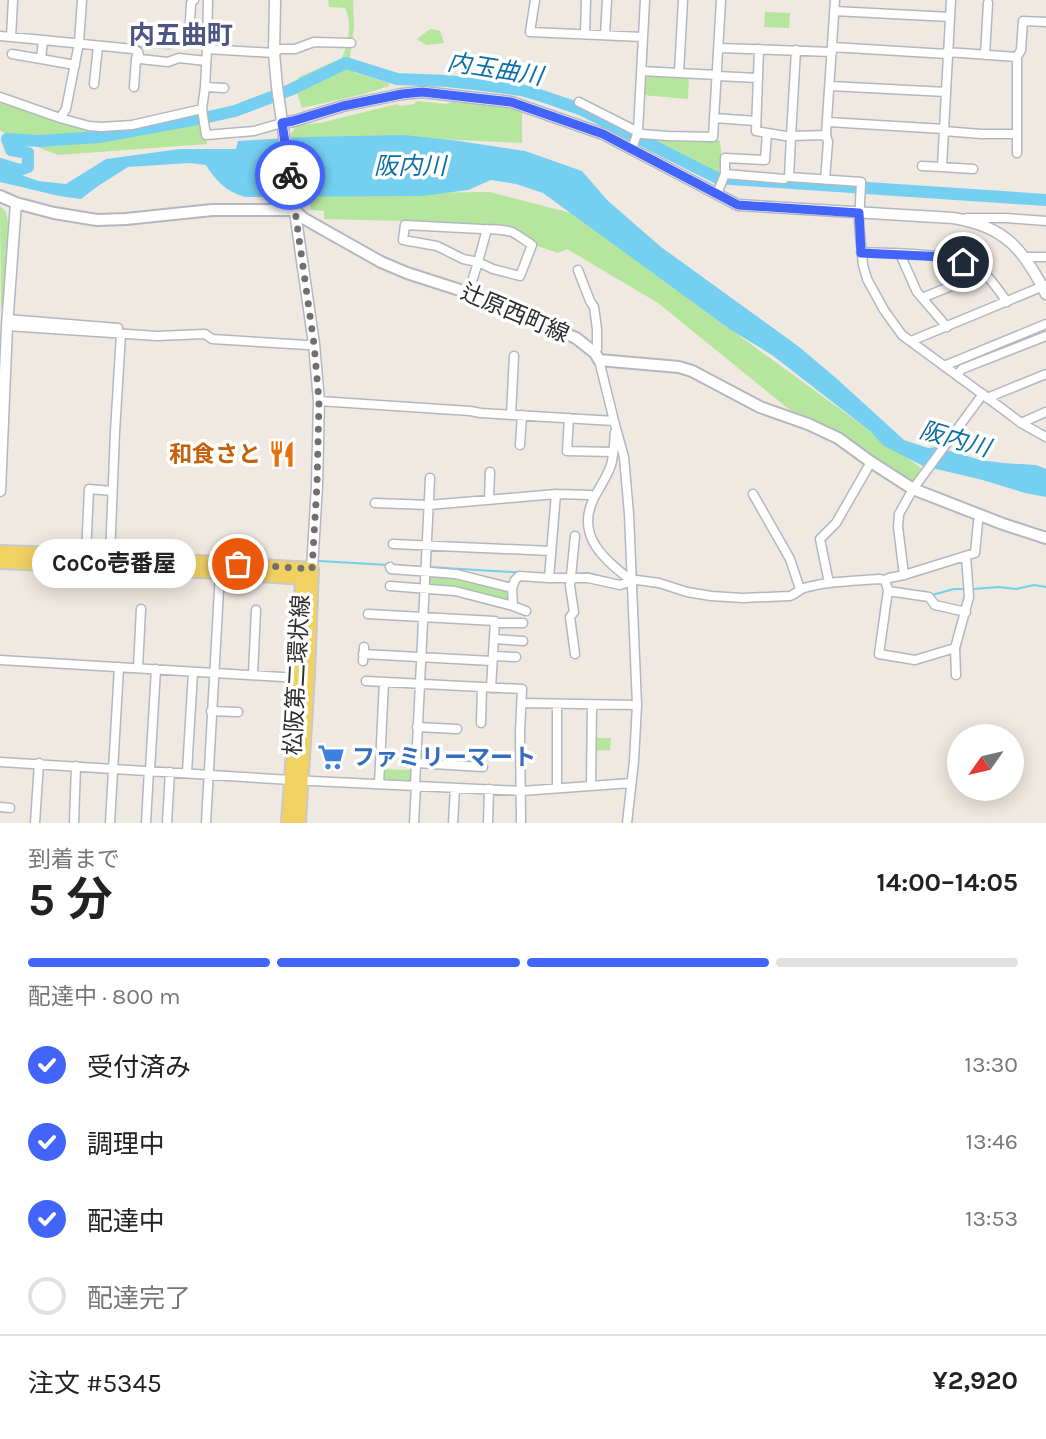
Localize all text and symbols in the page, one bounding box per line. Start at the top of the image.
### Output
district label: 内五曲町 [129,20,233,51]
water label: 内玉曲川 [445,48,548,91]
courier [255,140,325,210]
water label: 阪内川 [374,152,449,180]
icon: bike [271,156,309,194]
pin [933,232,993,292]
icon: home [944,243,982,281]
street label: 辻原西町線 [457,278,573,348]
water label: 阪内川 [917,416,996,463]
restaurant icon: 和食さと [267,439,297,469]
place label: 和食さと [169,441,261,468]
pin [208,534,268,594]
callout: CoCo壱番屋 [32,540,196,588]
icon: bag [219,545,257,583]
text: CoCo壱番屋 [52,550,176,577]
street label: 松阪第二環状線 [279,594,315,756]
north arrow [947,724,1024,802]
map controls [947,724,1024,801]
supermarket icon: ファミリーマート [316,742,346,772]
place label: ファミリーマート [352,744,536,771]
text: 到着まで [28,846,120,873]
text: 14:00–14:05 [876,867,1018,898]
text: 5 分 [28,873,112,927]
text: 配達中 · 800 m [28,983,180,1010]
icon: check [28,1046,66,1084]
text: 13:30 [964,1051,1018,1078]
text: 受付済み [87,1052,191,1083]
icon: check [28,1123,66,1161]
text: 13:46 [966,1128,1018,1155]
text: 調理中 [87,1129,165,1160]
icon: check [28,1200,66,1238]
text: 13:53 [965,1205,1018,1232]
text: 配達中 [87,1206,165,1237]
text: 配達完了 [87,1283,191,1314]
text: ¥2,920 [932,1365,1018,1396]
text: 注文 #5345 [28,1368,162,1399]

